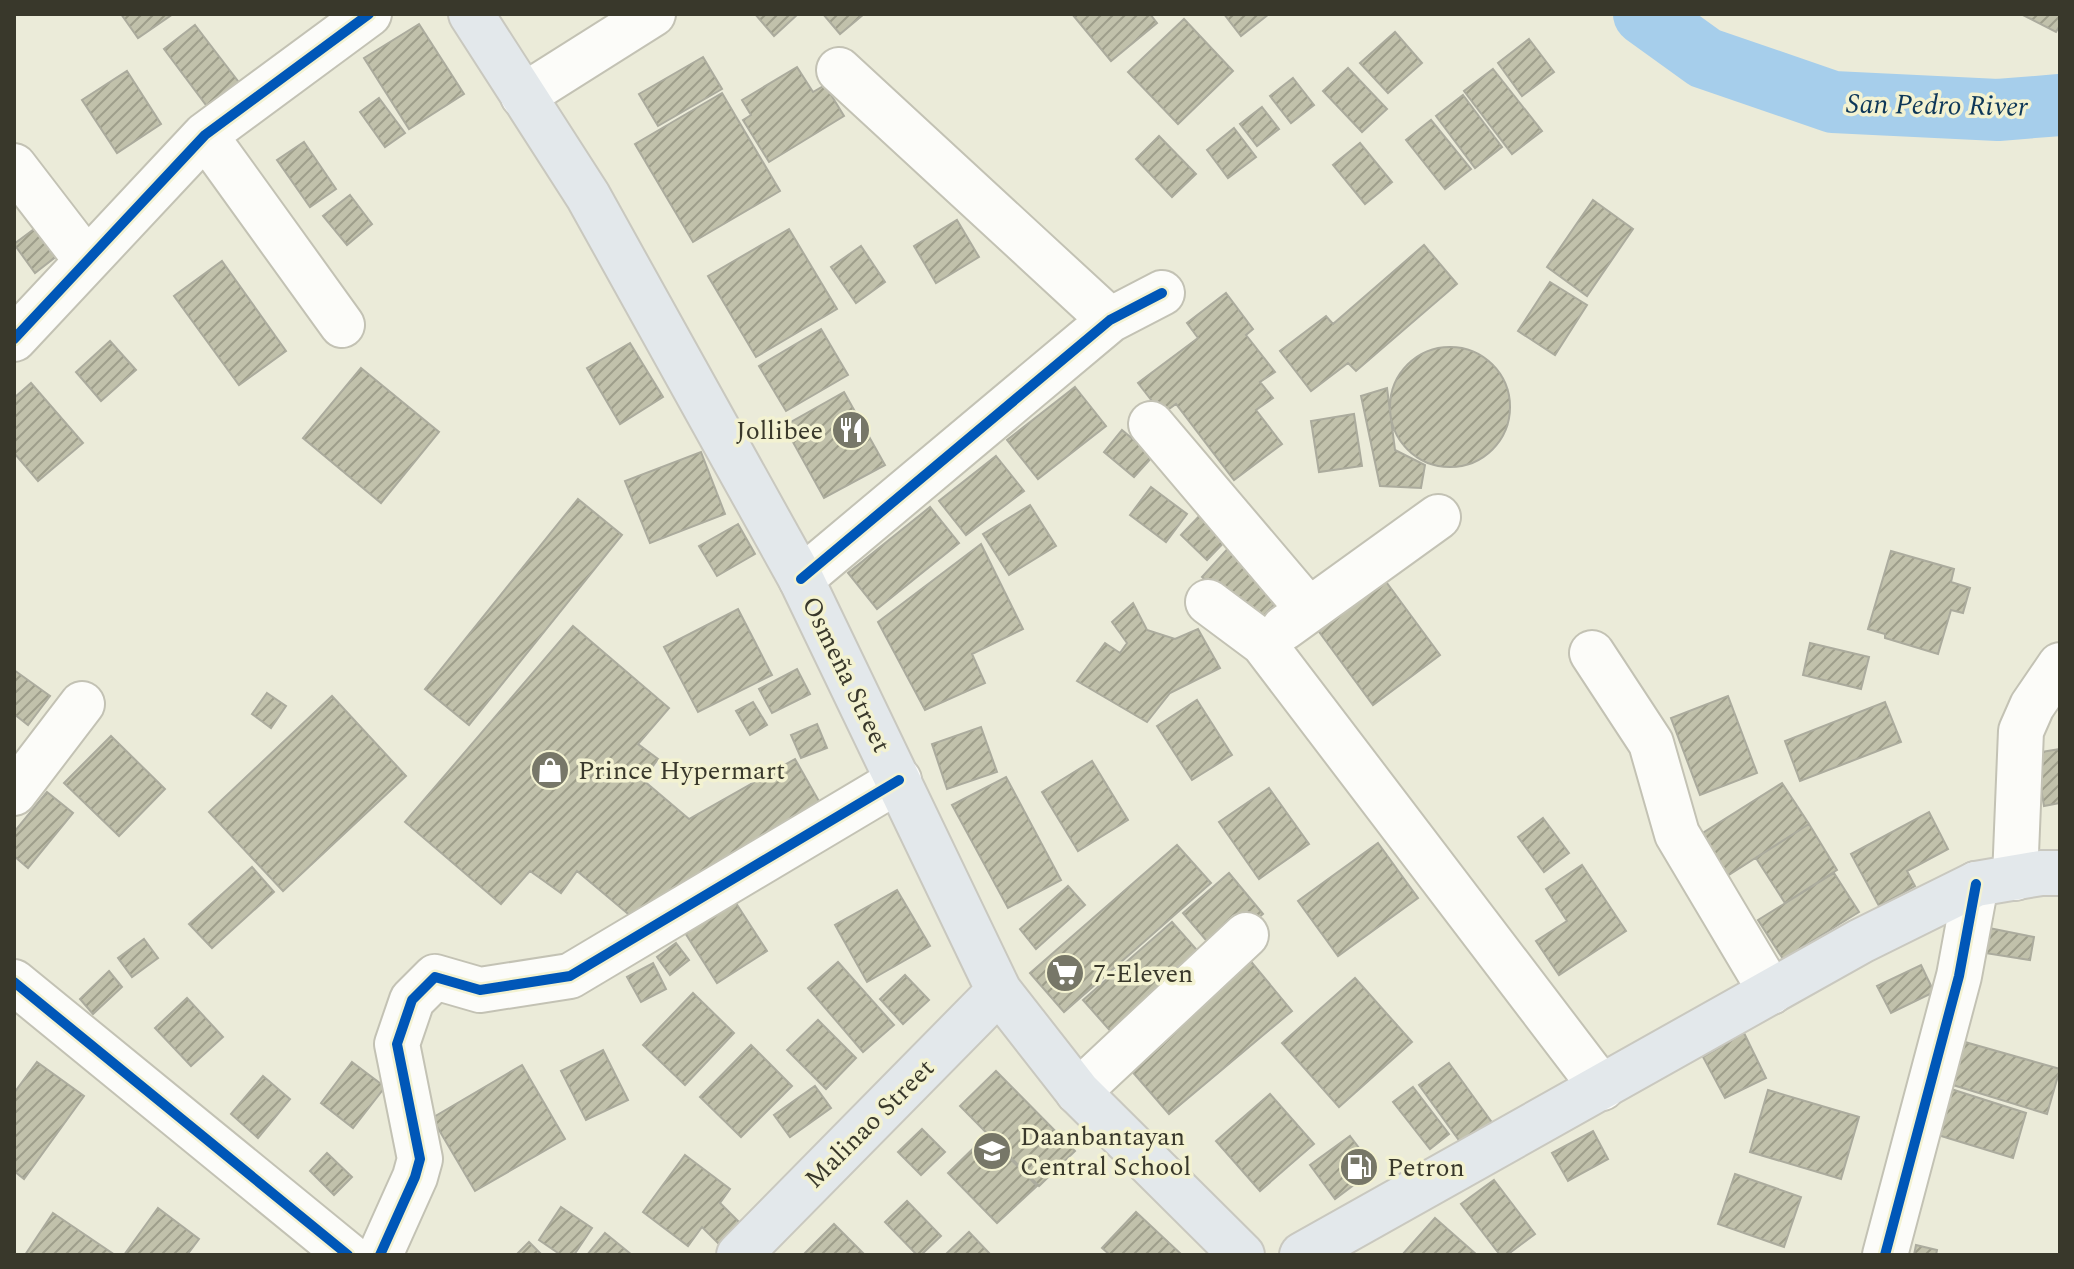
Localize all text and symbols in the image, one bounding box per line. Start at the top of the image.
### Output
water label: San Pedro River [1846,82,2029,129]
restaurant icon: Jollibee [830,409,872,451]
place label: Jollibee [736,411,823,451]
street label: Osmeña Street [791,589,901,759]
shop icon: Prince Hypermart [529,749,571,791]
place label: Prince Hypermart [578,751,785,791]
supermarket icon: 7-Eleven [1044,952,1086,994]
place label: 7-Eleven [1093,954,1193,994]
street label: Malinao Street [796,1050,944,1198]
place label: Daanbantayan Central School [1020,1117,1191,1187]
school or university icon: Daanbantayan Central School [971,1130,1013,1172]
fuel station icon: Petron [1338,1146,1380,1188]
place label: Petron [1387,1148,1465,1188]

